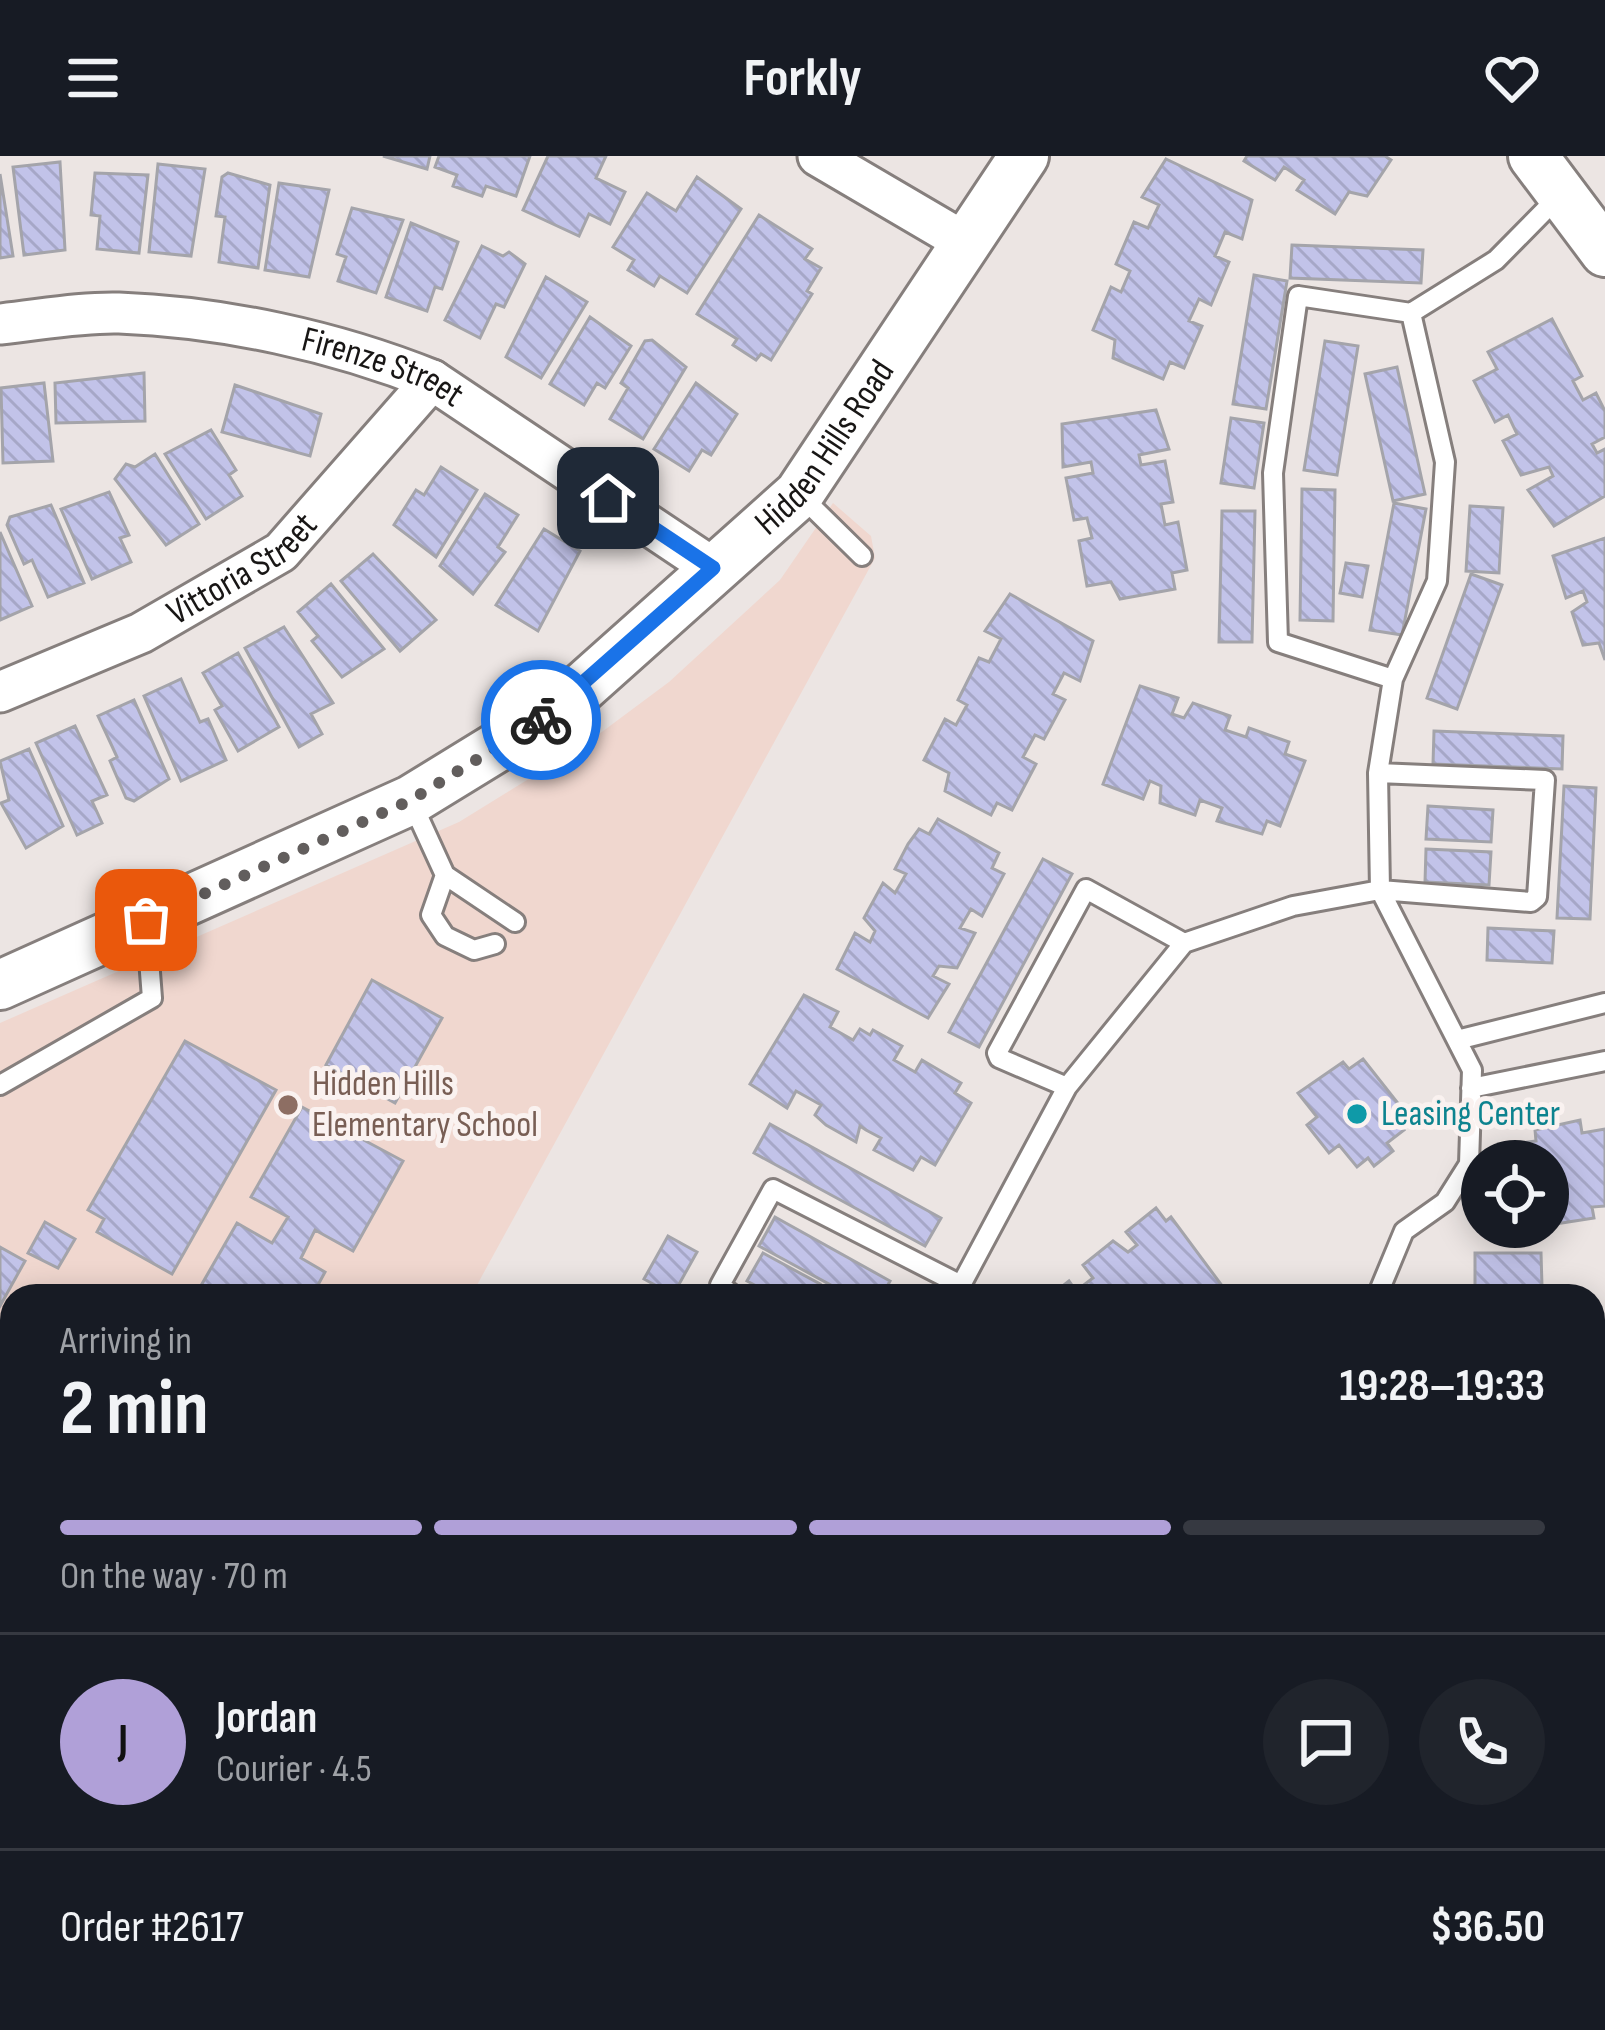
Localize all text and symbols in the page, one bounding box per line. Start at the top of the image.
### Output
icon: menu [60,45,126,111]
icon: heart [1479,45,1545,111]
text: Forkly [744,46,861,111]
street label: Firenze Street [298,318,472,416]
street label: Hidden Hills Road [746,352,903,544]
pin [557,447,659,549]
icon: home [575,465,641,531]
street label: Vittoria Street [160,504,327,635]
courier [481,660,601,780]
icon: bike [508,687,574,753]
pin [95,869,197,971]
icon: bag [113,887,179,953]
place label: Hidden Hills Elementary School [312,1063,538,1147]
marker: Hidden Hills Elementary School [275,1092,301,1118]
place label: Leasing Center [1381,1093,1560,1136]
marker: Leasing Center [1344,1101,1370,1127]
map controls [1461,1140,1569,1248]
button: locate [1461,1140,1569,1248]
text: Arriving in [60,1318,192,1365]
text: 19:28–19:33 [1339,1359,1545,1414]
text: 2 min [60,1363,209,1456]
text: On the way · 70 m [60,1553,288,1600]
button: chat [1263,1679,1389,1805]
button: phone [1419,1679,1545,1805]
text: Jordan [216,1691,317,1746]
text: J [118,1714,128,1769]
text: Courier · 4.5 [216,1746,372,1793]
text: Order #2617 [60,1900,244,1955]
text: $36.50 [1430,1900,1545,1955]

